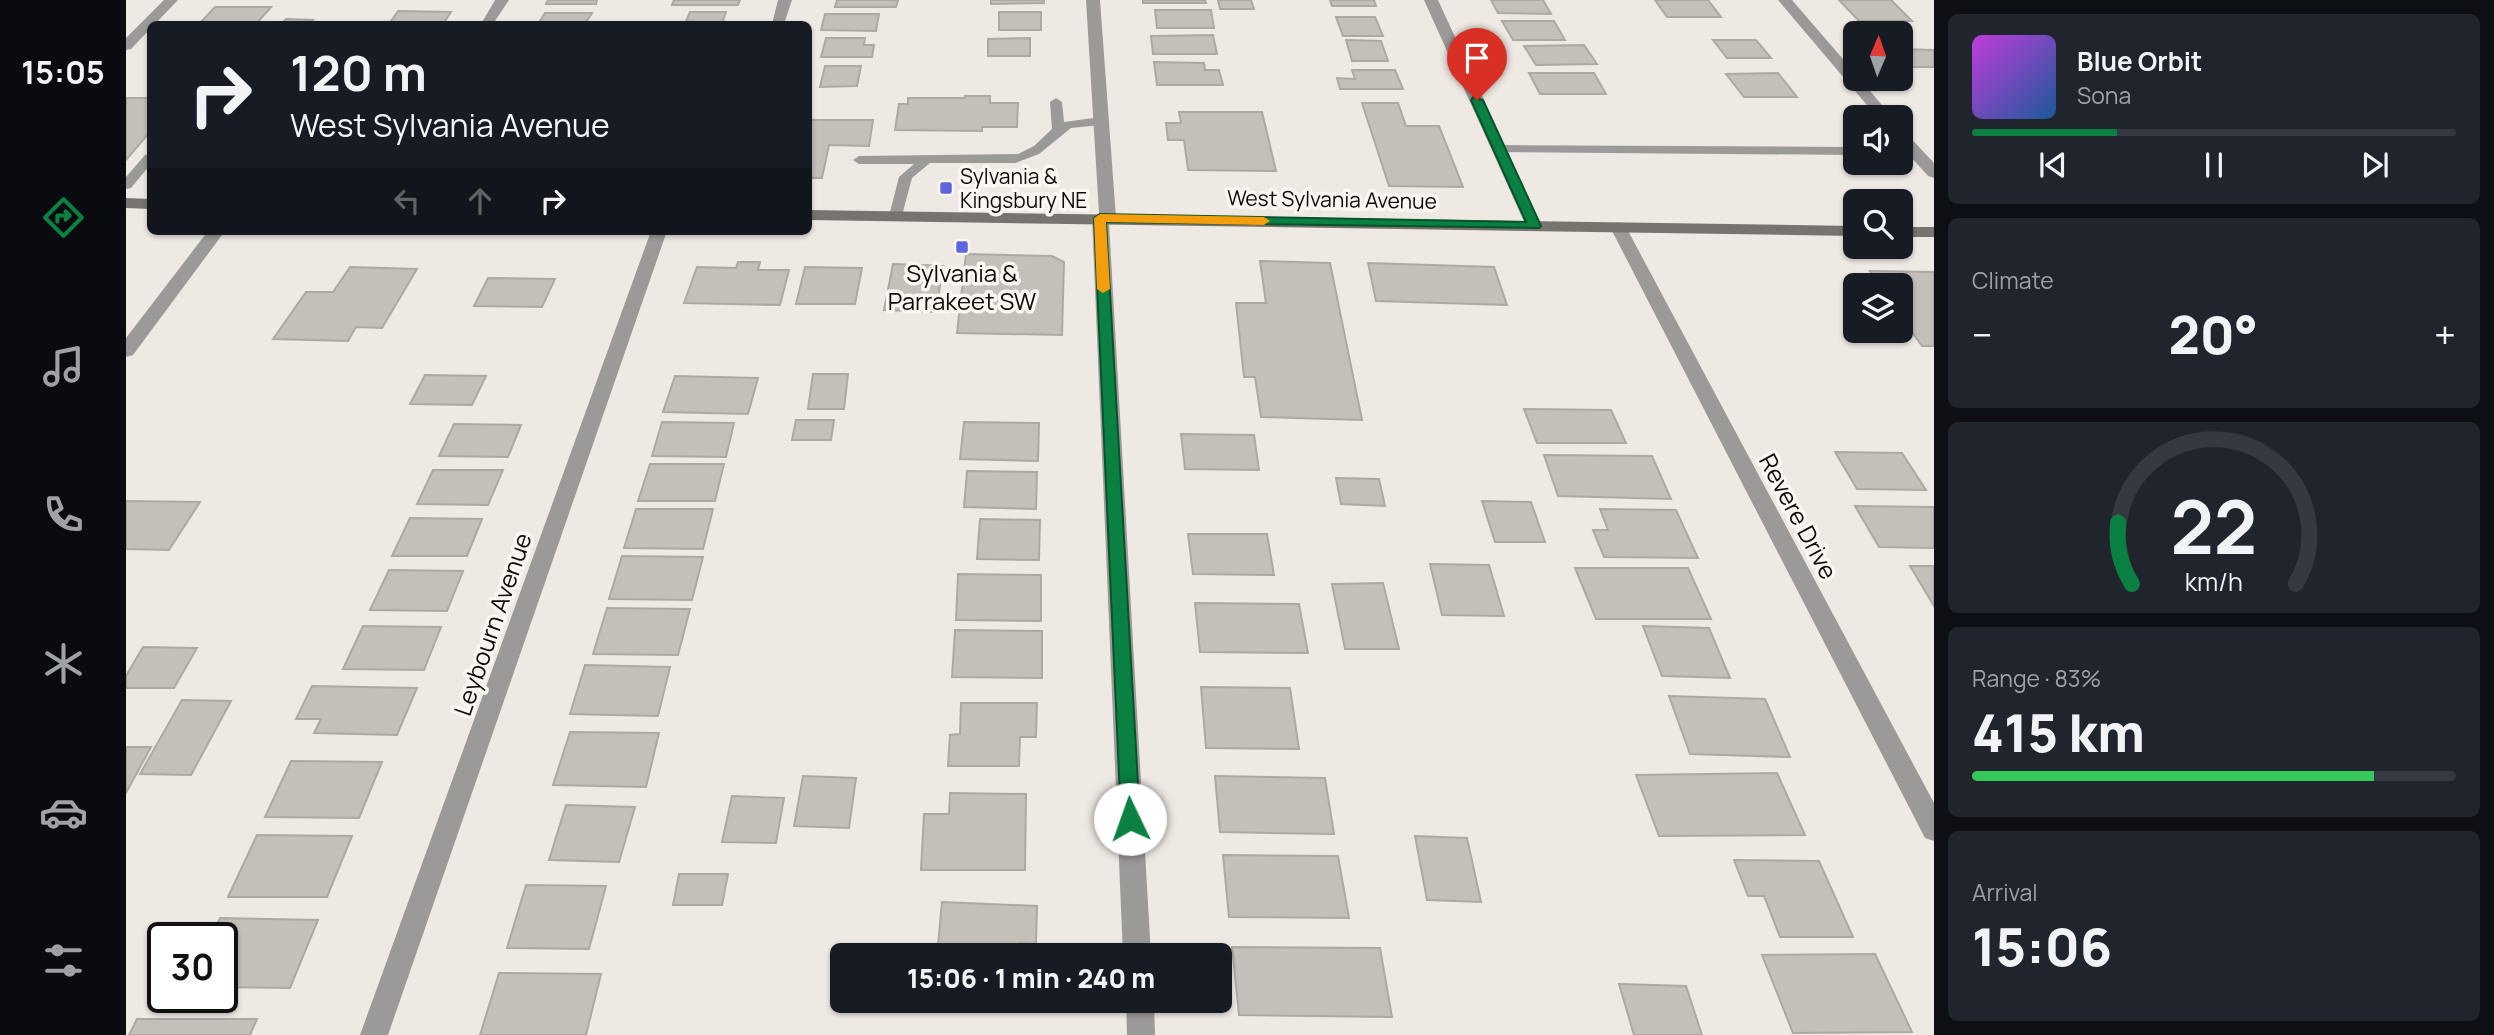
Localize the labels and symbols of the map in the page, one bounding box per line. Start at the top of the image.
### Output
north arrow [1843,21,1913,91]
pin [1447,28,1507,100]
place label: Sylvania & Kingsbury NE [960,162,1087,214]
marker: Sylvania & Kingsbury NE [938,180,954,196]
street label: West Sylvania Avenue [1227,183,1437,215]
marker: Sylvania & Parrakeet SW [954,239,970,255]
place label: Sylvania & Parrakeet SW [888,256,1037,317]
street label: Revere Drive [1752,447,1846,585]
street label: Leybourn Avenue [445,528,539,720]
position arrow [1093,782,1167,856]
speed limit sign: 30 [147,922,238,1013]

